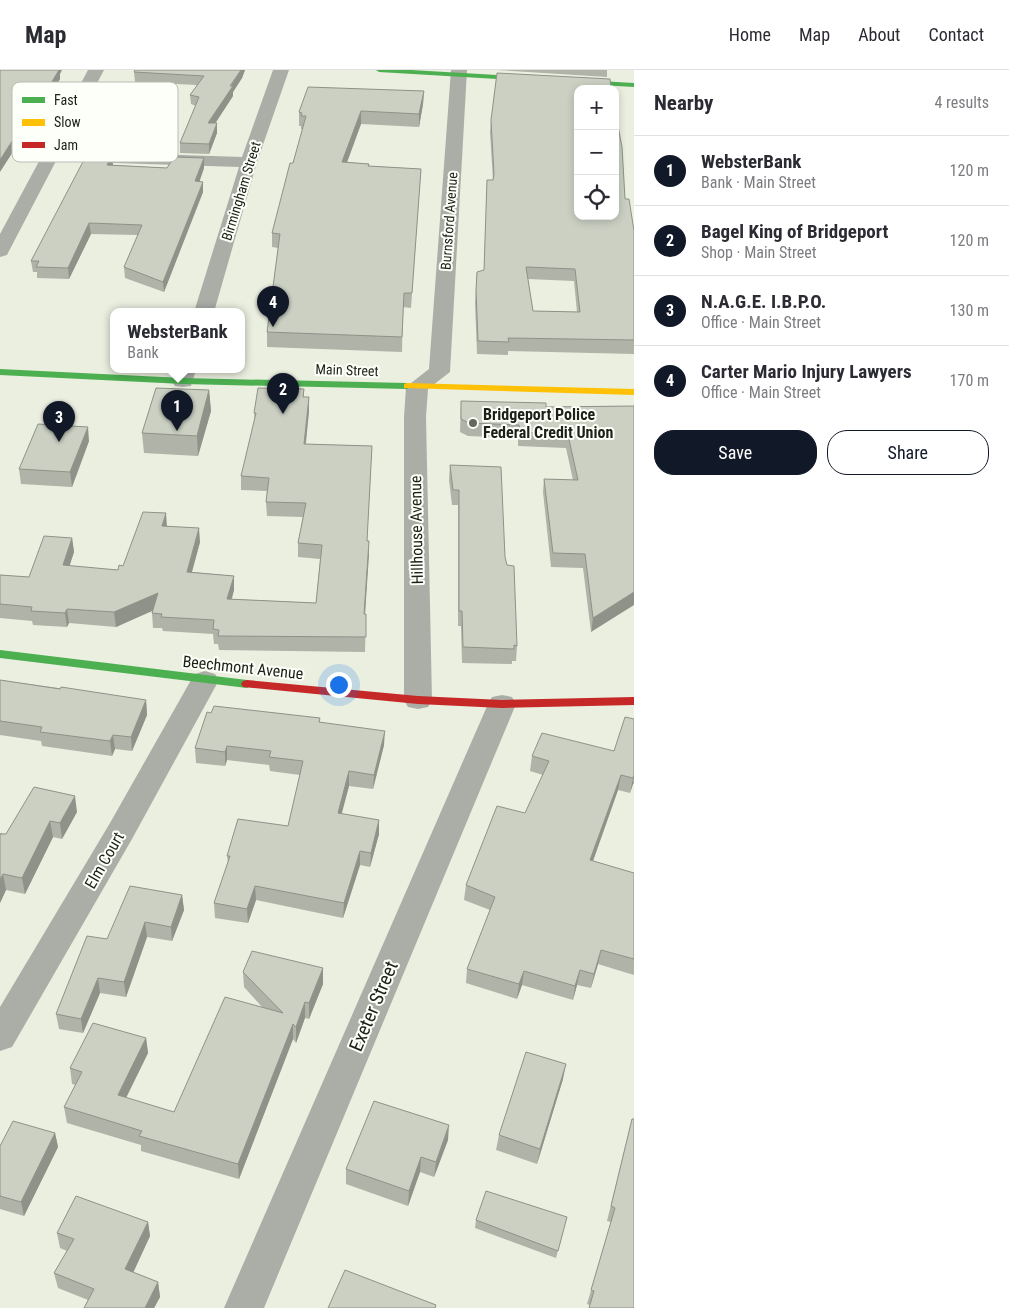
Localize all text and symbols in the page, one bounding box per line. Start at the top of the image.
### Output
text: Map [25,21,66,49]
text: Home [729,24,771,45]
text: Map [799,24,830,45]
text: About [858,24,900,45]
text: Contact [928,24,984,45]
legend [12,82,178,162]
map controls [574,85,619,220]
button: + [574,85,619,130]
text: Nearby [654,91,713,115]
text: Fast [54,92,78,108]
text: 4 results [934,93,989,112]
text: Slow [54,114,81,130]
button: − [574,130,619,175]
text: Jam [54,137,78,153]
street label: Birmingham Street [218,140,264,242]
text: WebsterBank [701,150,801,173]
text: 1 [666,161,674,180]
text: 120 m [950,161,989,180]
street label: Burnsford Avenue [438,171,460,270]
text: Bank · Main Street [701,173,816,192]
button: locate [574,175,619,220]
text: Bagel King of Bridgeport [701,220,888,243]
text: 2 [666,231,674,250]
text: 120 m [950,231,989,250]
text: Shop · Main Street [701,243,817,262]
pin: 4 [257,286,289,327]
text: N.A.G.E. I.B.P.O. [701,290,826,313]
text: 3 [666,301,674,320]
text: 130 m [950,301,989,320]
popup [110,308,245,373]
text: Office · Main Street [701,313,821,332]
text: WebsterBank [127,320,228,343]
text: Bank [127,343,159,362]
text: Carter Mario Injury Lawyers [701,360,912,383]
street label: Main Street [315,361,379,379]
text: 4 [666,371,674,390]
text: 170 m [950,371,989,390]
pin: 2 [267,373,299,414]
text: Office · Main Street [701,383,821,402]
pin: 1 [161,390,193,431]
pin: 3 [43,401,75,442]
place label: Bridgeport Police Federal Credit Union [483,405,613,442]
marker: Bridgeport Police Federal Credit Union [467,417,479,429]
button: Save [654,430,817,475]
button: Share [827,430,989,475]
street label: Hillhouse Avenue [406,475,427,585]
street label: Beechmont Avenue [182,652,304,683]
your location [326,672,352,698]
street label: Elm Court [81,828,128,892]
street label: Exeter Street [344,958,403,1055]

